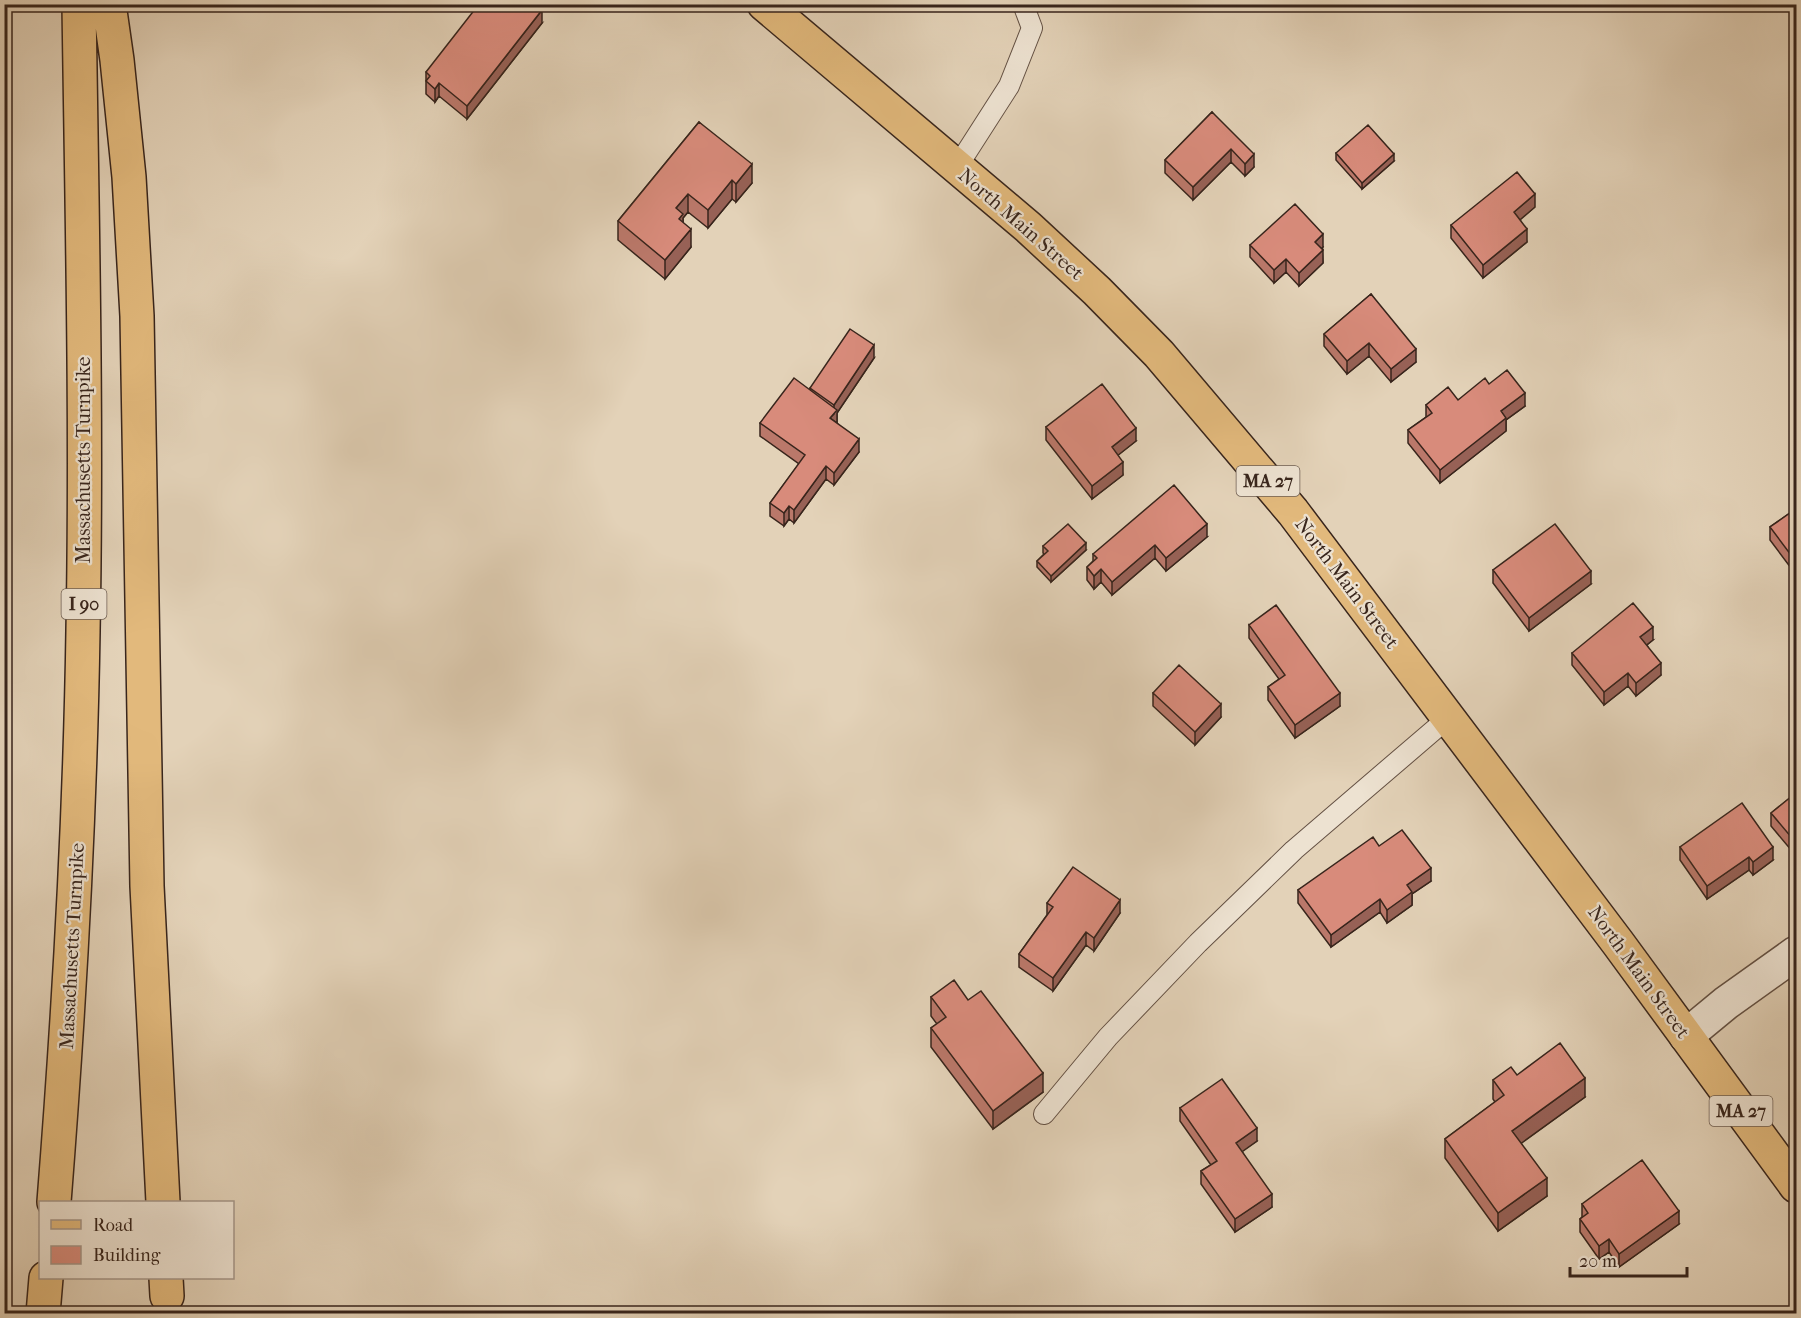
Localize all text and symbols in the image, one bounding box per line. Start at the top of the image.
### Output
street label: North Main Street [954,163,1088,285]
street label: Massachusetts Turnpike [72,356,95,563]
road number: MA 27 [1236,466,1300,496]
street label: North Main Street [1290,513,1404,653]
road number: I 90 [62,589,106,619]
street label: Massachusetts Turnpike [55,842,89,1050]
street label: North Main Street [1583,901,1695,1043]
road number: MA 27 [1710,1096,1772,1126]
legend [39,1201,234,1279]
text: Road [93,1215,133,1236]
scale bar [1570,1240,1687,1278]
text: Building [93,1245,161,1266]
text: 20 m [1579,1251,1617,1272]

